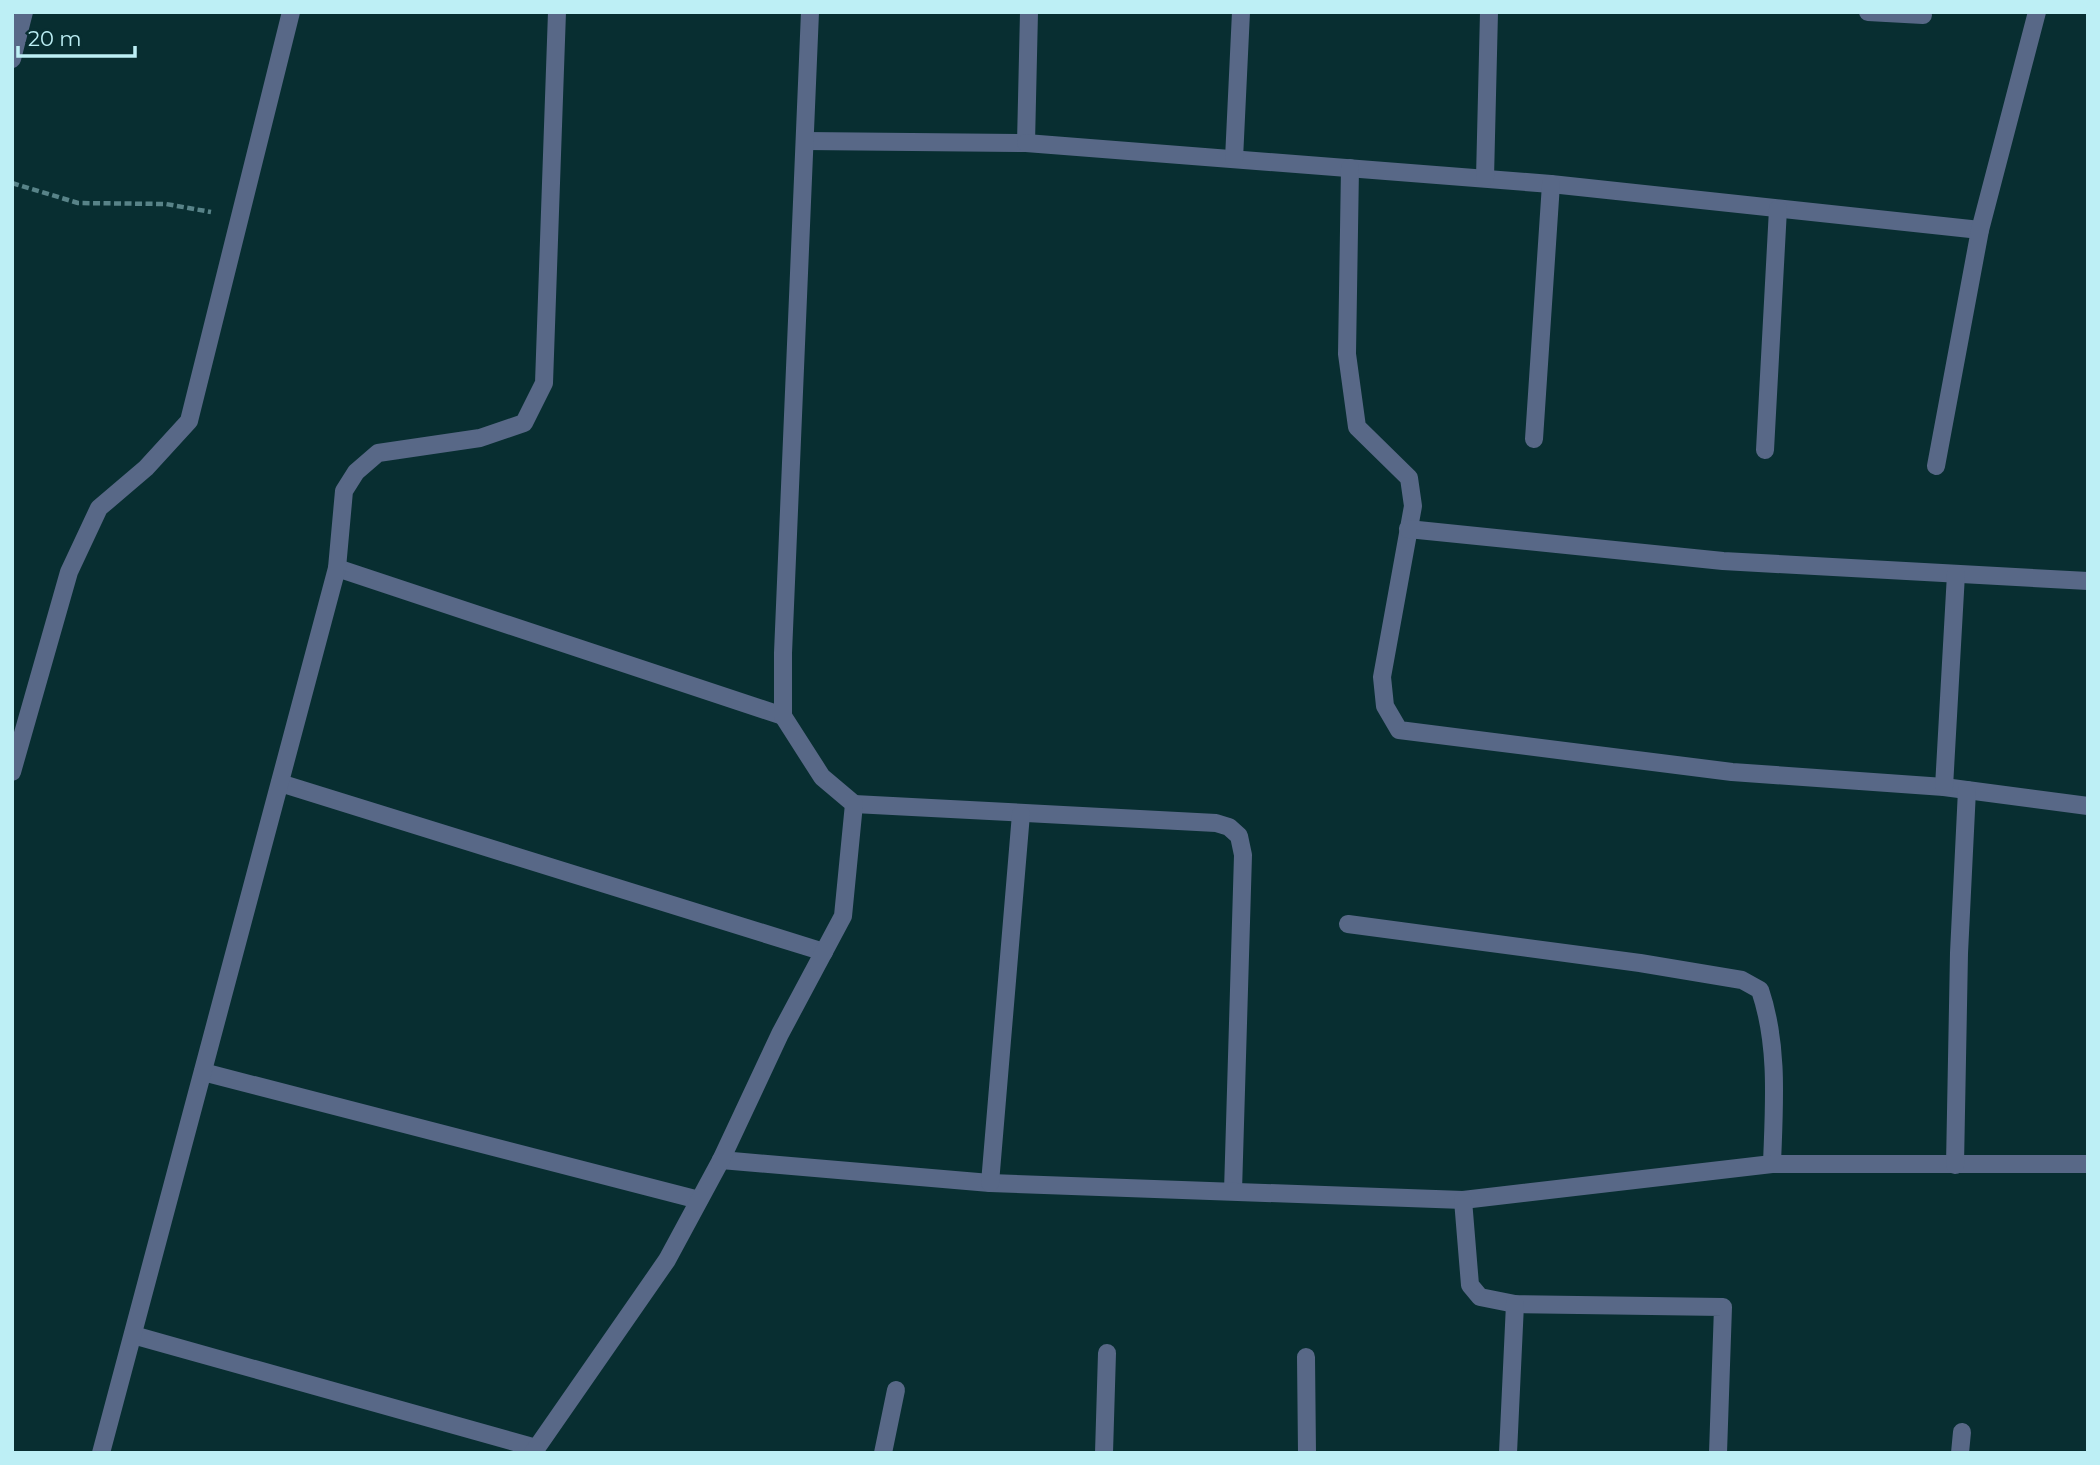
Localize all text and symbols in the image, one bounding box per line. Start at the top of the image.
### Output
scale bar [18,14,135,58]
text: 20 m [28,26,82,51]

